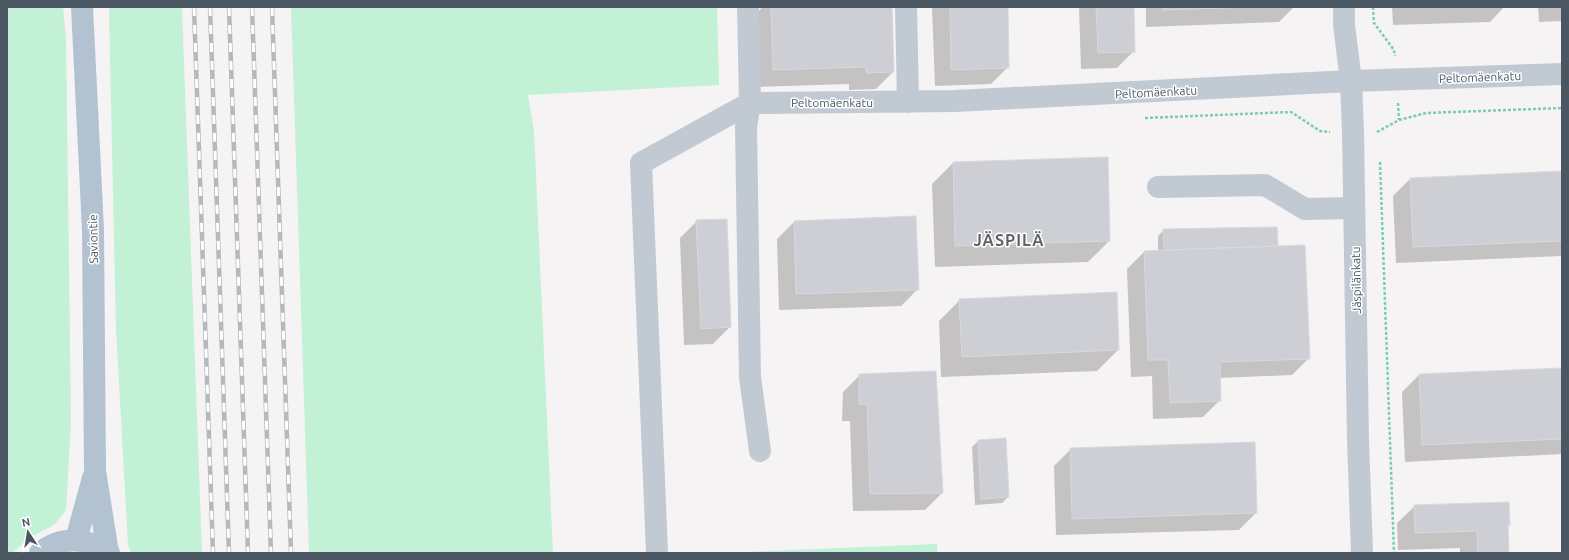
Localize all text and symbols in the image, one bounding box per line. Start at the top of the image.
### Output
street label: Peltomäenkatu [1439,69,1521,85]
street label: Peltomäenkatu [1115,83,1197,101]
street label: Peltomäenkatu [791,96,873,109]
street label: Saviontie [86,214,100,264]
district label: JÄSPILÄ [973,231,1045,249]
street label: Jäspilänkatu [1349,246,1363,314]
north arrow [8,512,48,552]
text: N [21,515,31,529]

